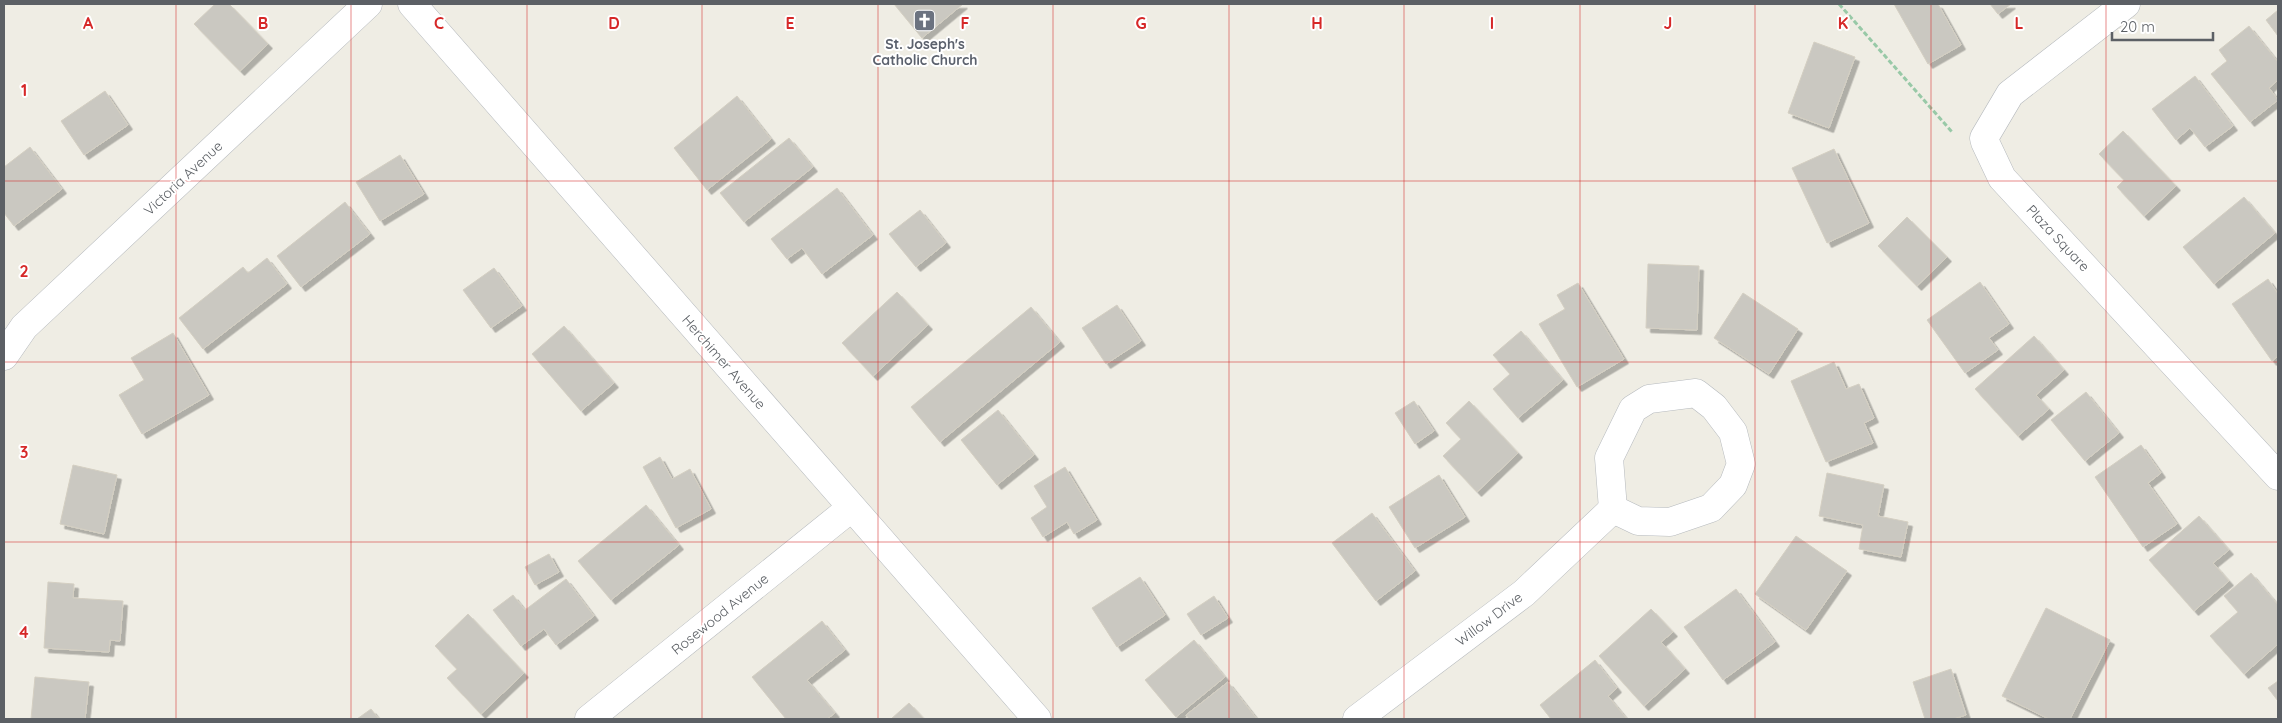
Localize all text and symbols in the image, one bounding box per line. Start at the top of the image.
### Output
church icon: St. Joseph's Catholic Church [913,9,937,33]
scale bar [2112,10,2213,42]
text: A [83,13,94,33]
text: B [258,13,268,33]
text: C [434,13,444,33]
text: D [608,13,620,33]
text: E [785,13,795,33]
text: F [961,13,970,33]
text: G [1135,13,1147,33]
text: H [1311,13,1323,33]
text: I [1490,13,1494,33]
text: J [1664,13,1672,33]
text: K [1838,13,1848,33]
text: L [2015,13,2024,33]
text: 20 m [2120,17,2155,36]
place label: St. Joseph's Catholic Church [873,35,977,69]
text: 1 [21,80,27,100]
street label: Victoria Avenue [140,137,226,219]
street label: Plaza Square [2022,201,2094,275]
text: 2 [19,261,29,281]
street label: Herchimer Avenue [678,311,770,413]
text: 3 [20,442,28,462]
street label: Rosewood Avenue [668,569,772,659]
street label: Willow Drive [1452,588,1526,650]
text: 4 [19,622,29,642]

